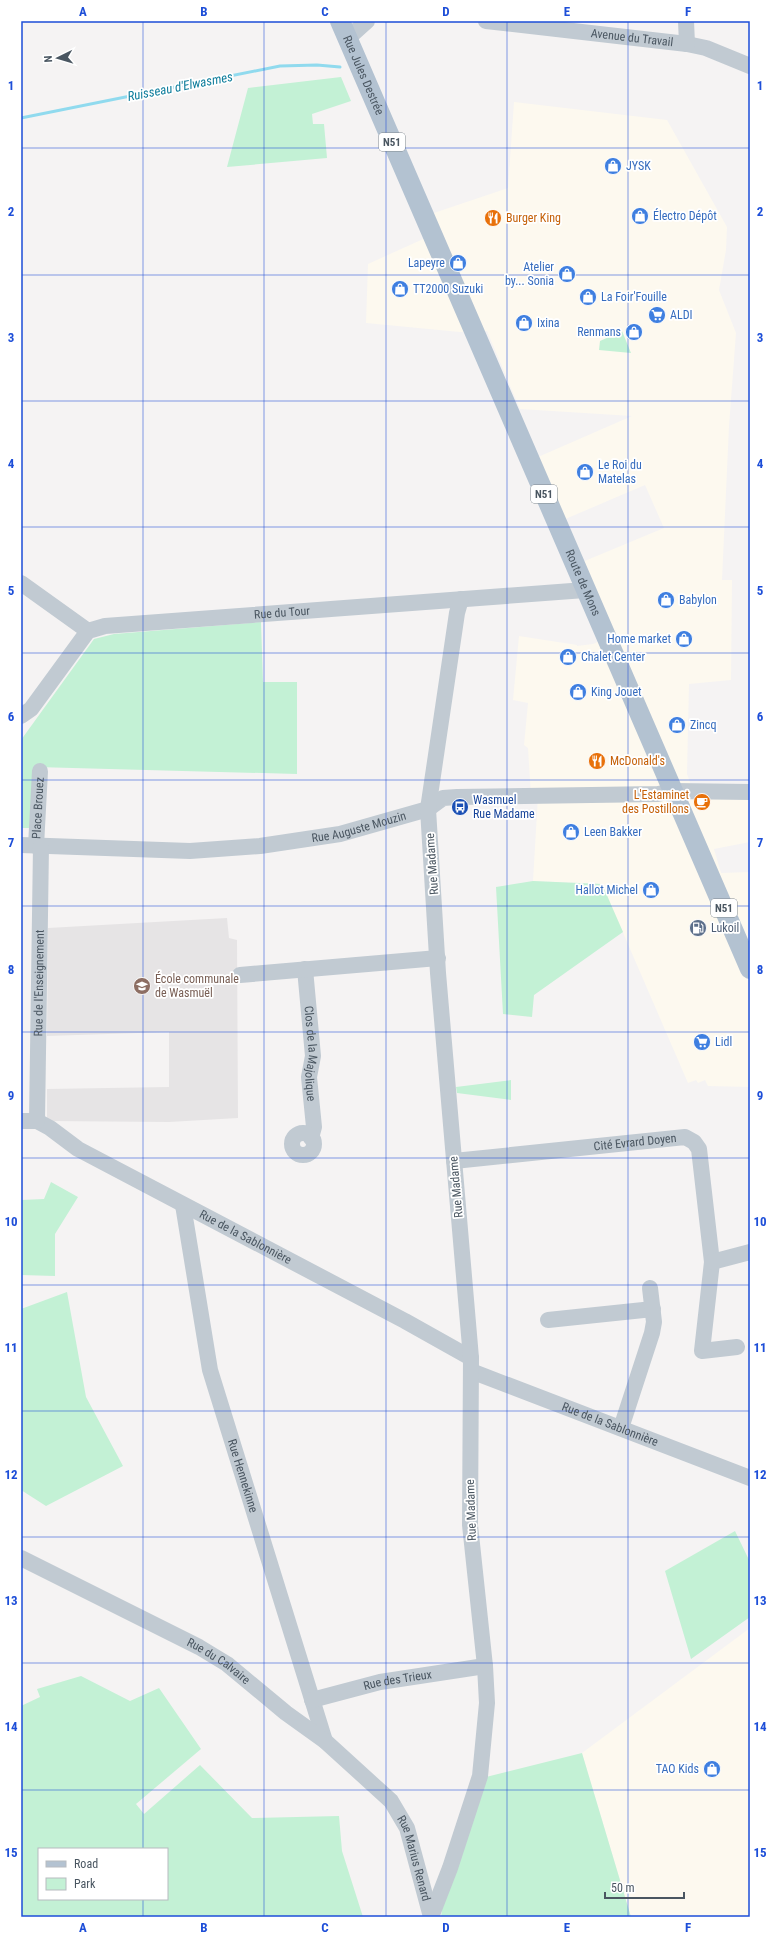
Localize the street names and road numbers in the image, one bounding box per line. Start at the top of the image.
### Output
street label: Avenue du Travail [590,26,674,49]
street label: Rue Jules Destrée [340,33,387,117]
road number: N51 [379,133,405,151]
road number: N51 [531,485,557,503]
street label: Route de Mons [562,547,603,618]
street label: Rue du Tour [254,604,311,622]
street label: Place Brouez [29,777,47,839]
street label: Rue Auguste Mouzin [310,809,408,845]
street label: Rue Madame [423,832,441,895]
road number: N51 [711,899,737,917]
street label: Rue de l'Enseignement [31,929,47,1037]
street label: Clos de la Majolique [301,1005,320,1102]
street label: Cité Evrard Doyen [593,1131,677,1153]
street label: Rue Madame [446,1155,466,1218]
street label: Rue de la Sablonnière [197,1207,294,1267]
street label: Rue de la Sablonnière [560,1400,661,1449]
street label: Rue Hennekinne [225,1437,261,1515]
street label: Rue Madame [463,1479,479,1541]
street label: Rue du Calvaire [185,1635,253,1687]
street label: Rue des Trieux [362,1667,433,1693]
street label: Rue Marius Renard [394,1813,433,1903]

